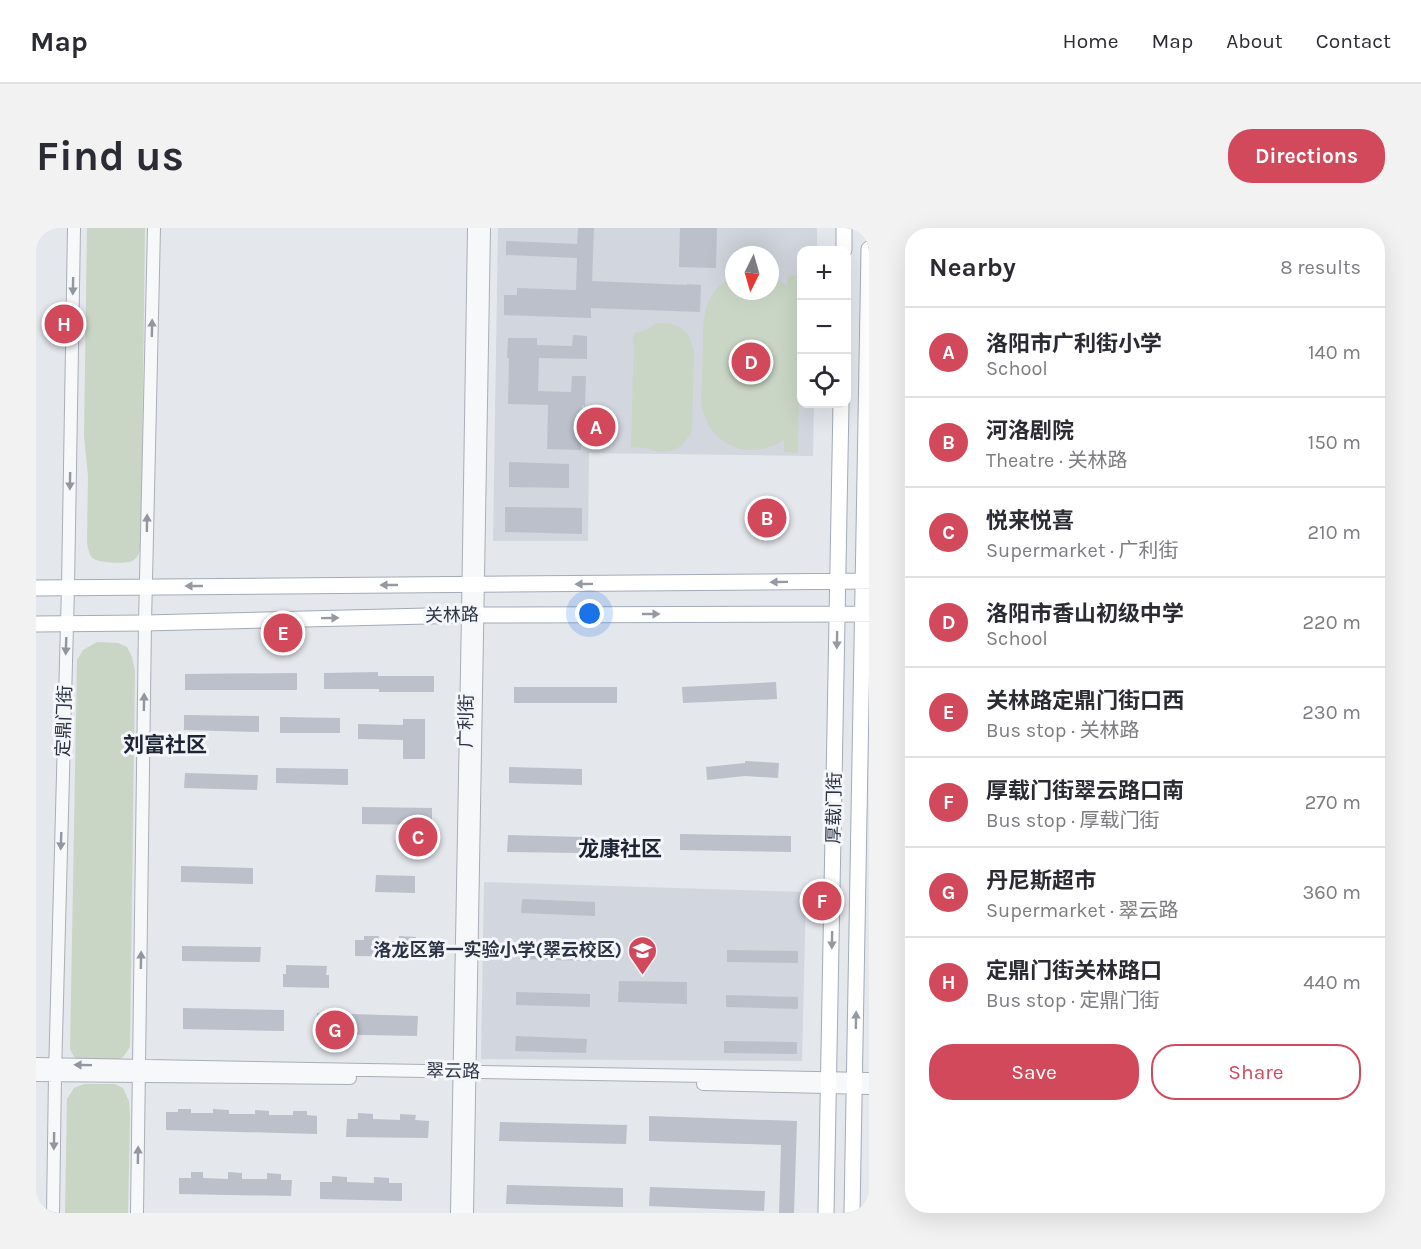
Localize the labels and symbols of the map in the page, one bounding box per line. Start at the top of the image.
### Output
north arrow [725,246,779,300]
one-way arrow [68,277,78,296]
pin: H [45,302,84,346]
one-way arrow [147,318,157,337]
pin: D [732,340,770,384]
pin: A [576,404,616,450]
one-way arrow [65,472,74,491]
pin: B [748,496,786,540]
one-way arrow [143,513,152,532]
one-way arrow [770,577,789,587]
one-way arrow [575,579,594,589]
one-way arrow [380,580,399,590]
one-way arrow [185,581,204,591]
your location [575,599,604,628]
street label: 关林路 [425,604,479,626]
one-way arrow [641,609,660,619]
pin: E [264,610,302,656]
one-way arrow [320,614,339,623]
one-way arrow [832,631,842,650]
one-way arrow [61,636,71,655]
street label: 定鼎门街 [52,685,76,757]
one-way arrow [139,692,149,711]
street label: 广利街 [455,694,477,748]
district label: 刘富社区 [123,733,207,757]
street label: 厚载门街 [822,772,846,844]
pin: C [398,814,437,860]
one-way arrow [56,831,66,850]
district label: 龙康社区 [578,837,662,861]
pin: F [802,878,842,924]
one-way arrow [827,930,837,949]
school or university icon: 洛龙区第一实验小学(翠云校区) [627,934,659,976]
place label: 洛龙区第一实验小学(翠云校区) [374,939,622,961]
one-way arrow [136,950,146,969]
pin: G [316,1008,354,1052]
one-way arrow [851,1011,861,1030]
one-way arrow [73,1060,92,1069]
street label: 翠云路 [426,1060,480,1082]
one-way arrow [49,1131,59,1150]
one-way arrow [133,1145,143,1164]

